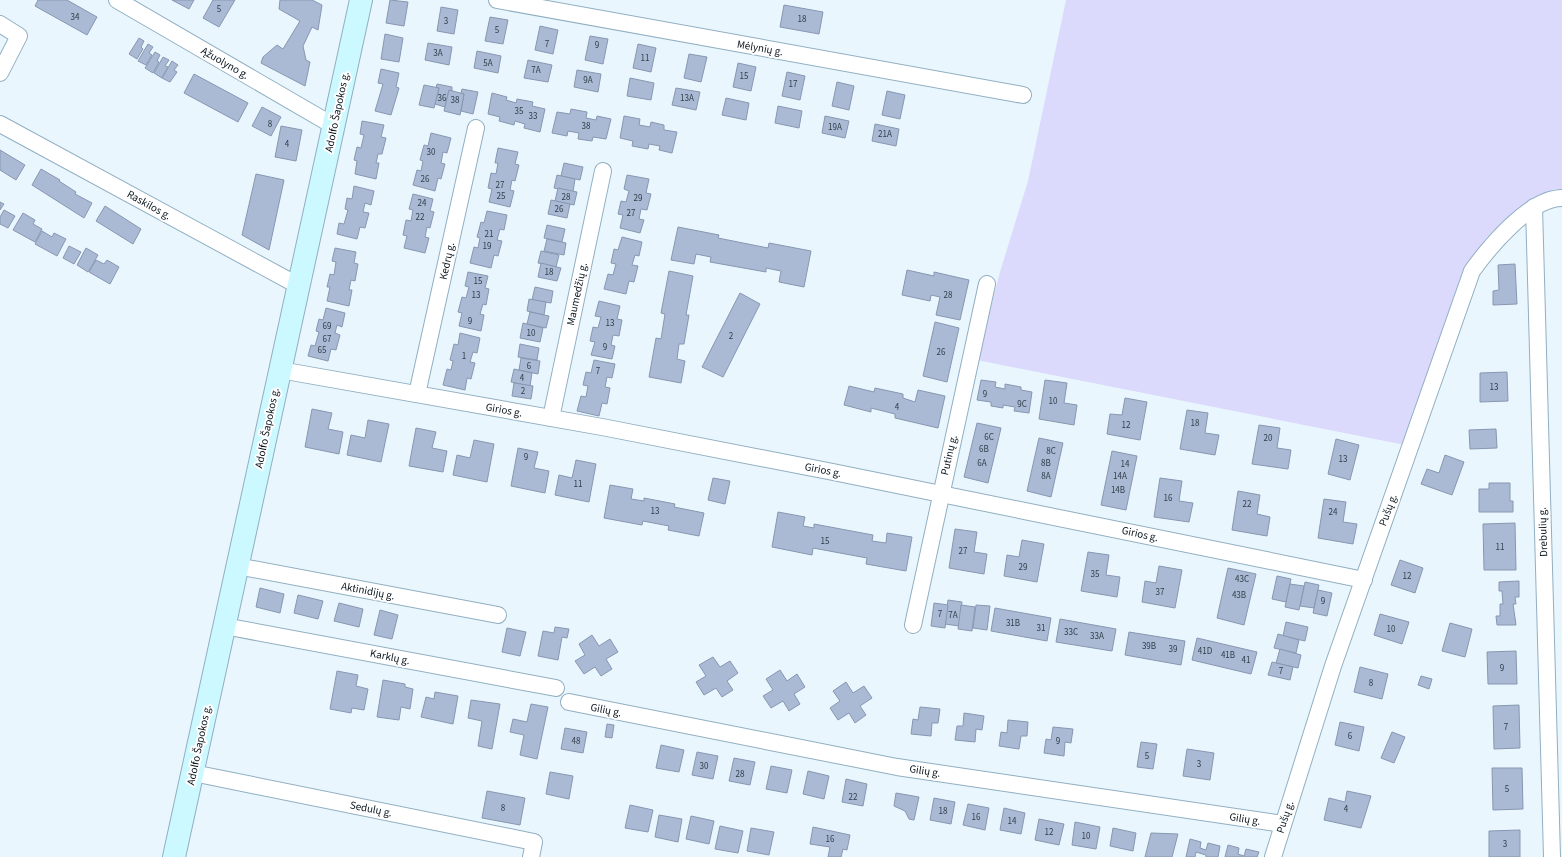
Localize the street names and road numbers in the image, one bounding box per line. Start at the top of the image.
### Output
street label: Mėlynių g. [736,37,784,59]
street label: Ąžuolyno g. [198,43,252,83]
street label: Adolfo Šapokos g. [321,70,353,154]
street label: Raskilos g. [124,187,174,223]
street label: Kedrų g. [436,241,458,281]
street label: Maumedžių g. [563,261,591,327]
street label: Adolfo Šapokos g. [251,386,283,470]
street label: Girios g. [484,399,524,421]
street label: Putinų g. [937,433,961,477]
street label: Girios g. [803,459,843,481]
street label: Pušų g. [1375,492,1401,528]
street label: Drebulių g. [1535,507,1551,557]
street label: Girios g. [1120,523,1160,545]
street label: Aktinidijų g. [340,578,396,604]
street label: Karklų g. [369,646,412,668]
street label: Gilių g. [589,700,623,720]
street label: Adolfo Šapokos g. [183,703,215,787]
street label: Gilių g. [908,761,942,781]
street label: Sedulų g. [349,798,394,820]
street label: Pušų g. [1273,799,1297,835]
street label: Gilių g. [1228,809,1262,829]

